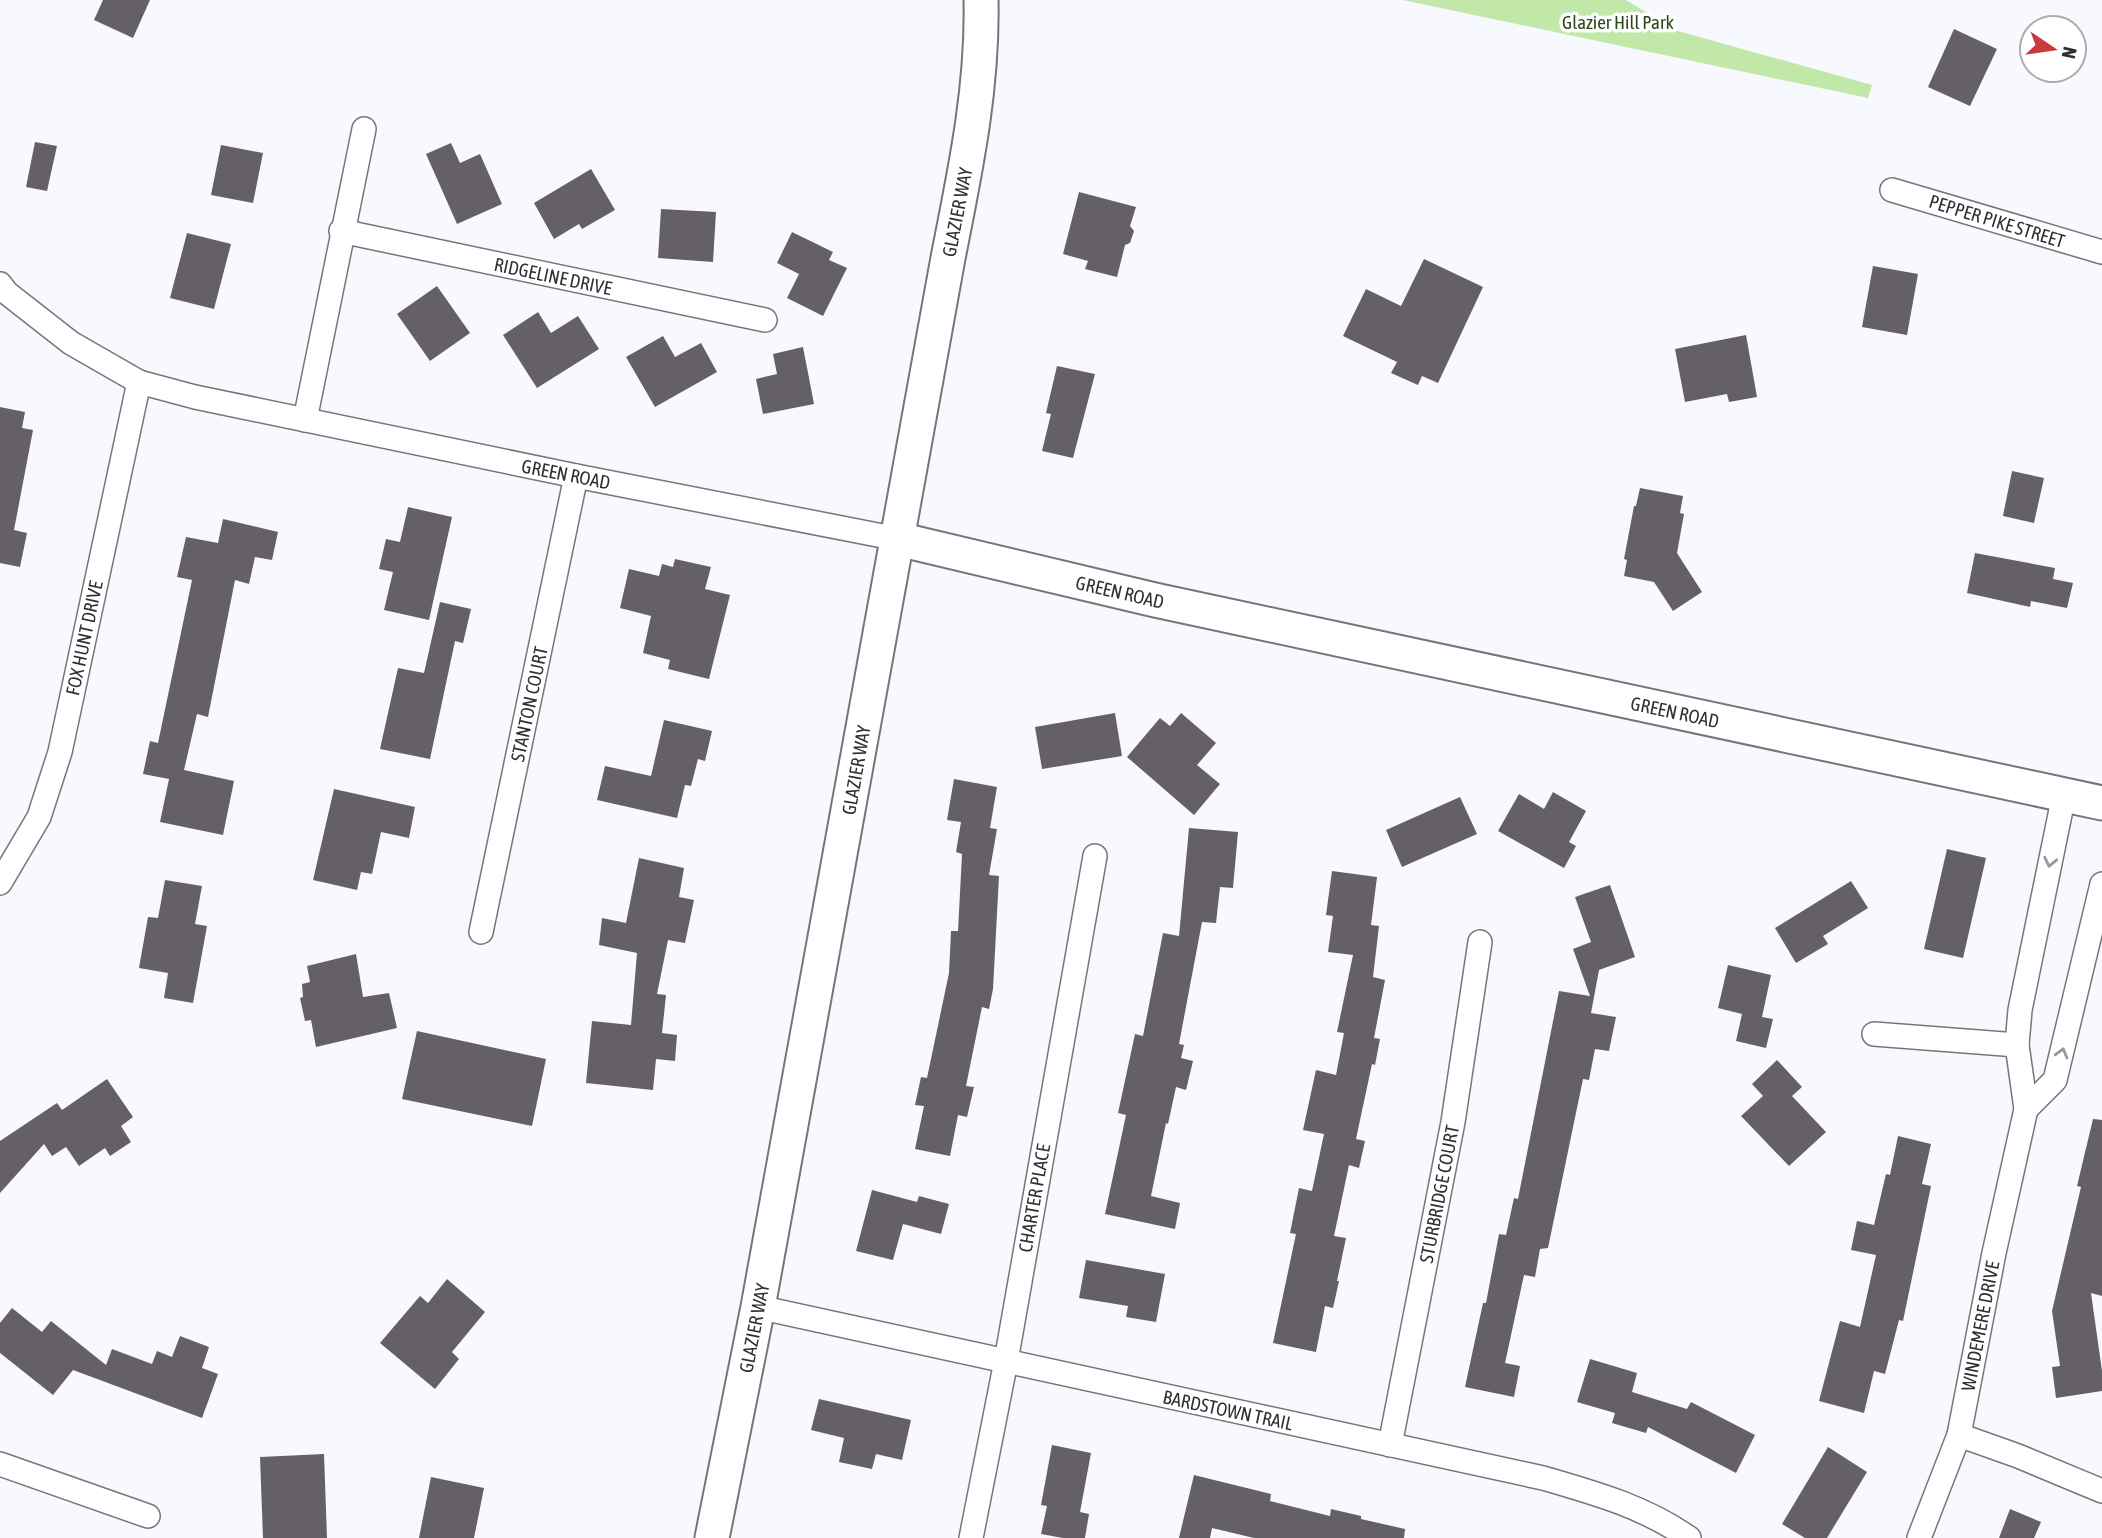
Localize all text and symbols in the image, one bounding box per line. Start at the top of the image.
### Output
park label: Glazier Hill Park [1562,11,1675,33]
north arrow [2018,14,2088,84]
text: N [2058,45,2082,61]
street label: GLAZIER WAY [938,165,977,259]
street label: PEPPER PIKE STREET [1926,190,2068,252]
street label: RIDGELINE DRIVE [492,253,614,299]
street label: GREEN ROAD [520,455,612,493]
street label: GREEN ROAD [1074,571,1166,613]
street label: FOX HUNT DRIVE [61,579,107,697]
street label: STANTON COURT [506,644,552,764]
street label: GREEN ROAD [1629,692,1721,732]
street label: GLAZIER WAY [837,723,875,816]
one-way arrow [2043,856,2058,868]
one-way arrow [2054,1047,2068,1059]
street label: STURBRIDGE COURT [1415,1122,1463,1265]
street label: CHARTER PLACE [1014,1142,1054,1254]
street label: WINDEMERE DRIVE [1957,1259,2003,1393]
street label: GLAZIER WAY [735,1281,774,1375]
street label: BARDSTOWN TRAIL [1161,1385,1296,1435]

